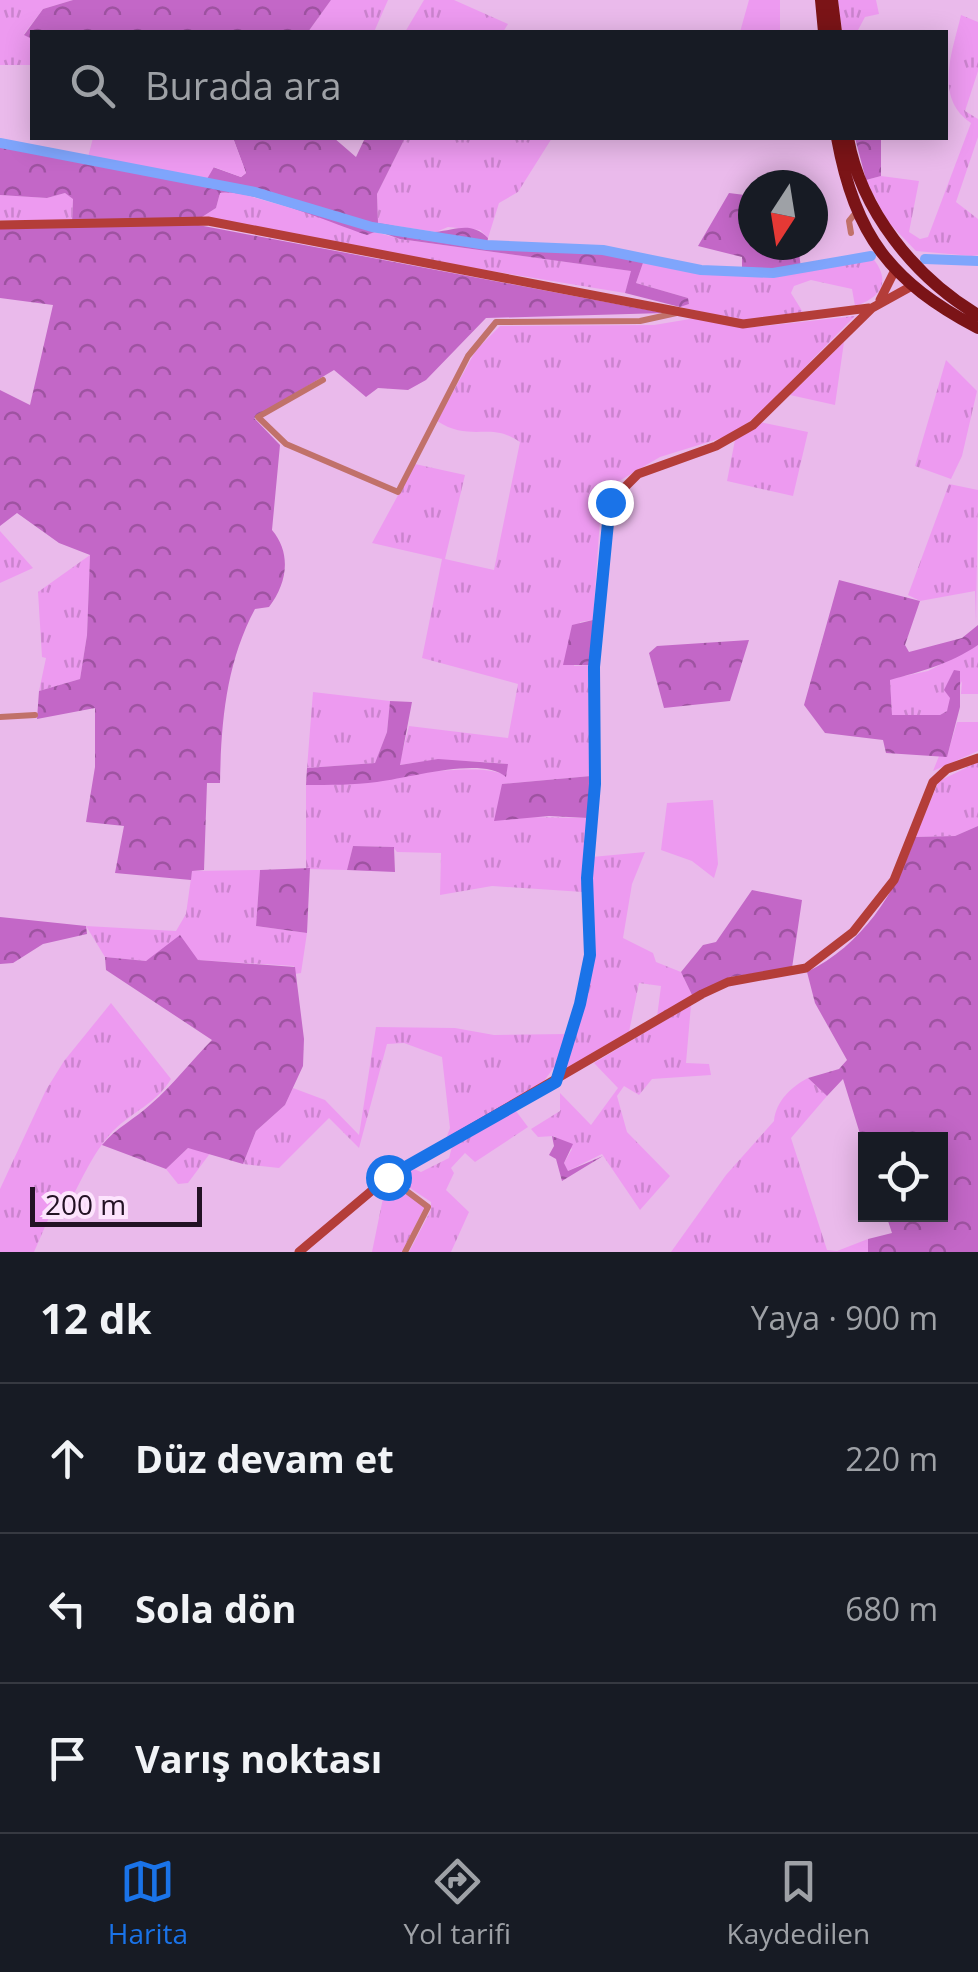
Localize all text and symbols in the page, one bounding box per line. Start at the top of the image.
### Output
search box [30,30,948,140]
icon: search [65,58,120,113]
text: Burada ara [145,59,342,111]
north arrow [738,170,828,260]
route end [588,480,634,526]
map controls [858,1132,948,1222]
button: locate [858,1132,948,1222]
route start [366,1155,412,1201]
scale bar [30,1182,202,1226]
text: 200 m [45,1185,126,1223]
text: 12 dk [40,1289,152,1346]
text: Yaya · 900 m [751,1296,938,1339]
icon: ahead [40,1431,95,1486]
text: Düz devam et [135,1432,394,1484]
text: 220 m [845,1437,938,1480]
icon: left [40,1581,95,1636]
text: Sola dön [135,1582,296,1634]
text: 680 m [845,1587,938,1630]
icon: arrive [40,1731,95,1786]
text: Varış noktası [135,1732,382,1784]
tab: Harita [108,1854,188,1952]
tab: Yol tarifi [404,1854,511,1952]
tab: Kaydedilen [726,1854,870,1952]

